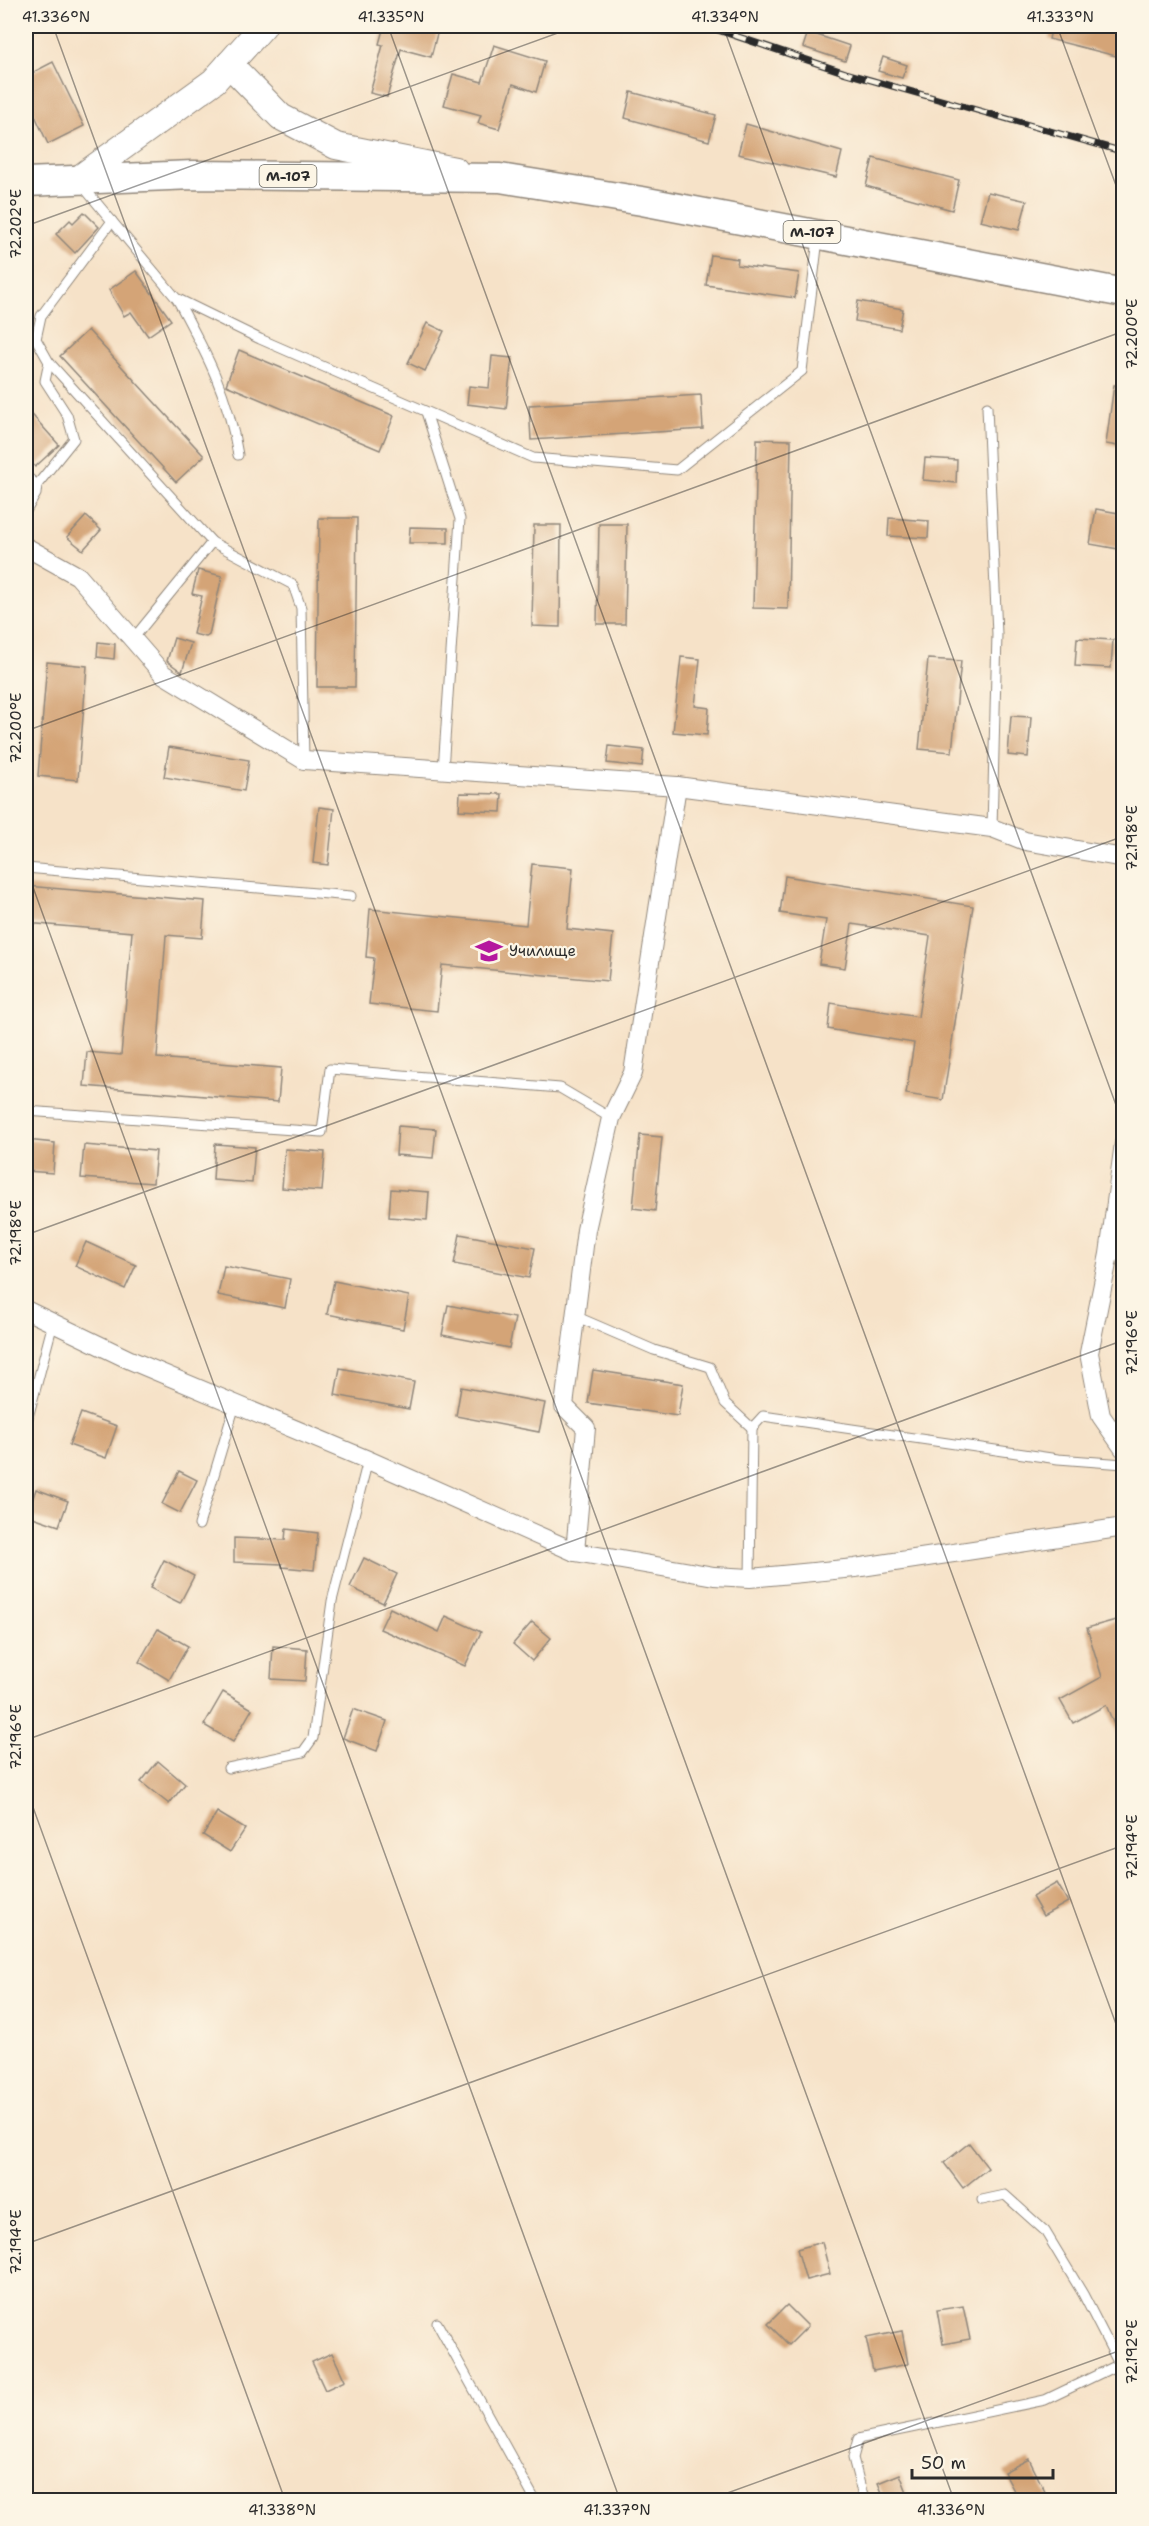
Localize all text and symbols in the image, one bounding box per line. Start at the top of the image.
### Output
text: 41.336°N [22,7,90,27]
text: 41.335°N [358,7,424,27]
text: 41.334°N [691,7,759,27]
text: 41.333°N [1026,7,1094,27]
road number: М-107 [260,165,316,187]
text: 72.202°E [6,189,26,259]
road number: М-107 [784,221,840,243]
text: 72.200°E [1122,298,1142,370]
text: 72.200°E [6,692,26,764]
text: 72.198°E [1122,805,1142,871]
school or university icon: Училище [474,936,504,966]
place label: Училище [509,941,576,961]
text: 72.198°E [6,1200,26,1266]
text: 72.196°E [1122,1310,1142,1376]
text: 72.196°E [6,1704,26,1770]
text: 72.194°E [1122,1814,1142,1880]
text: 72.194°E [6,2209,26,2275]
text: 72.192°E [1122,2319,1142,2385]
scale bar [912,2442,1053,2480]
text: 50 m [921,2451,966,2475]
text: 41.338°N [248,2500,316,2520]
text: 41.337°N [583,2500,651,2520]
text: 41.336°N [917,2500,985,2520]

